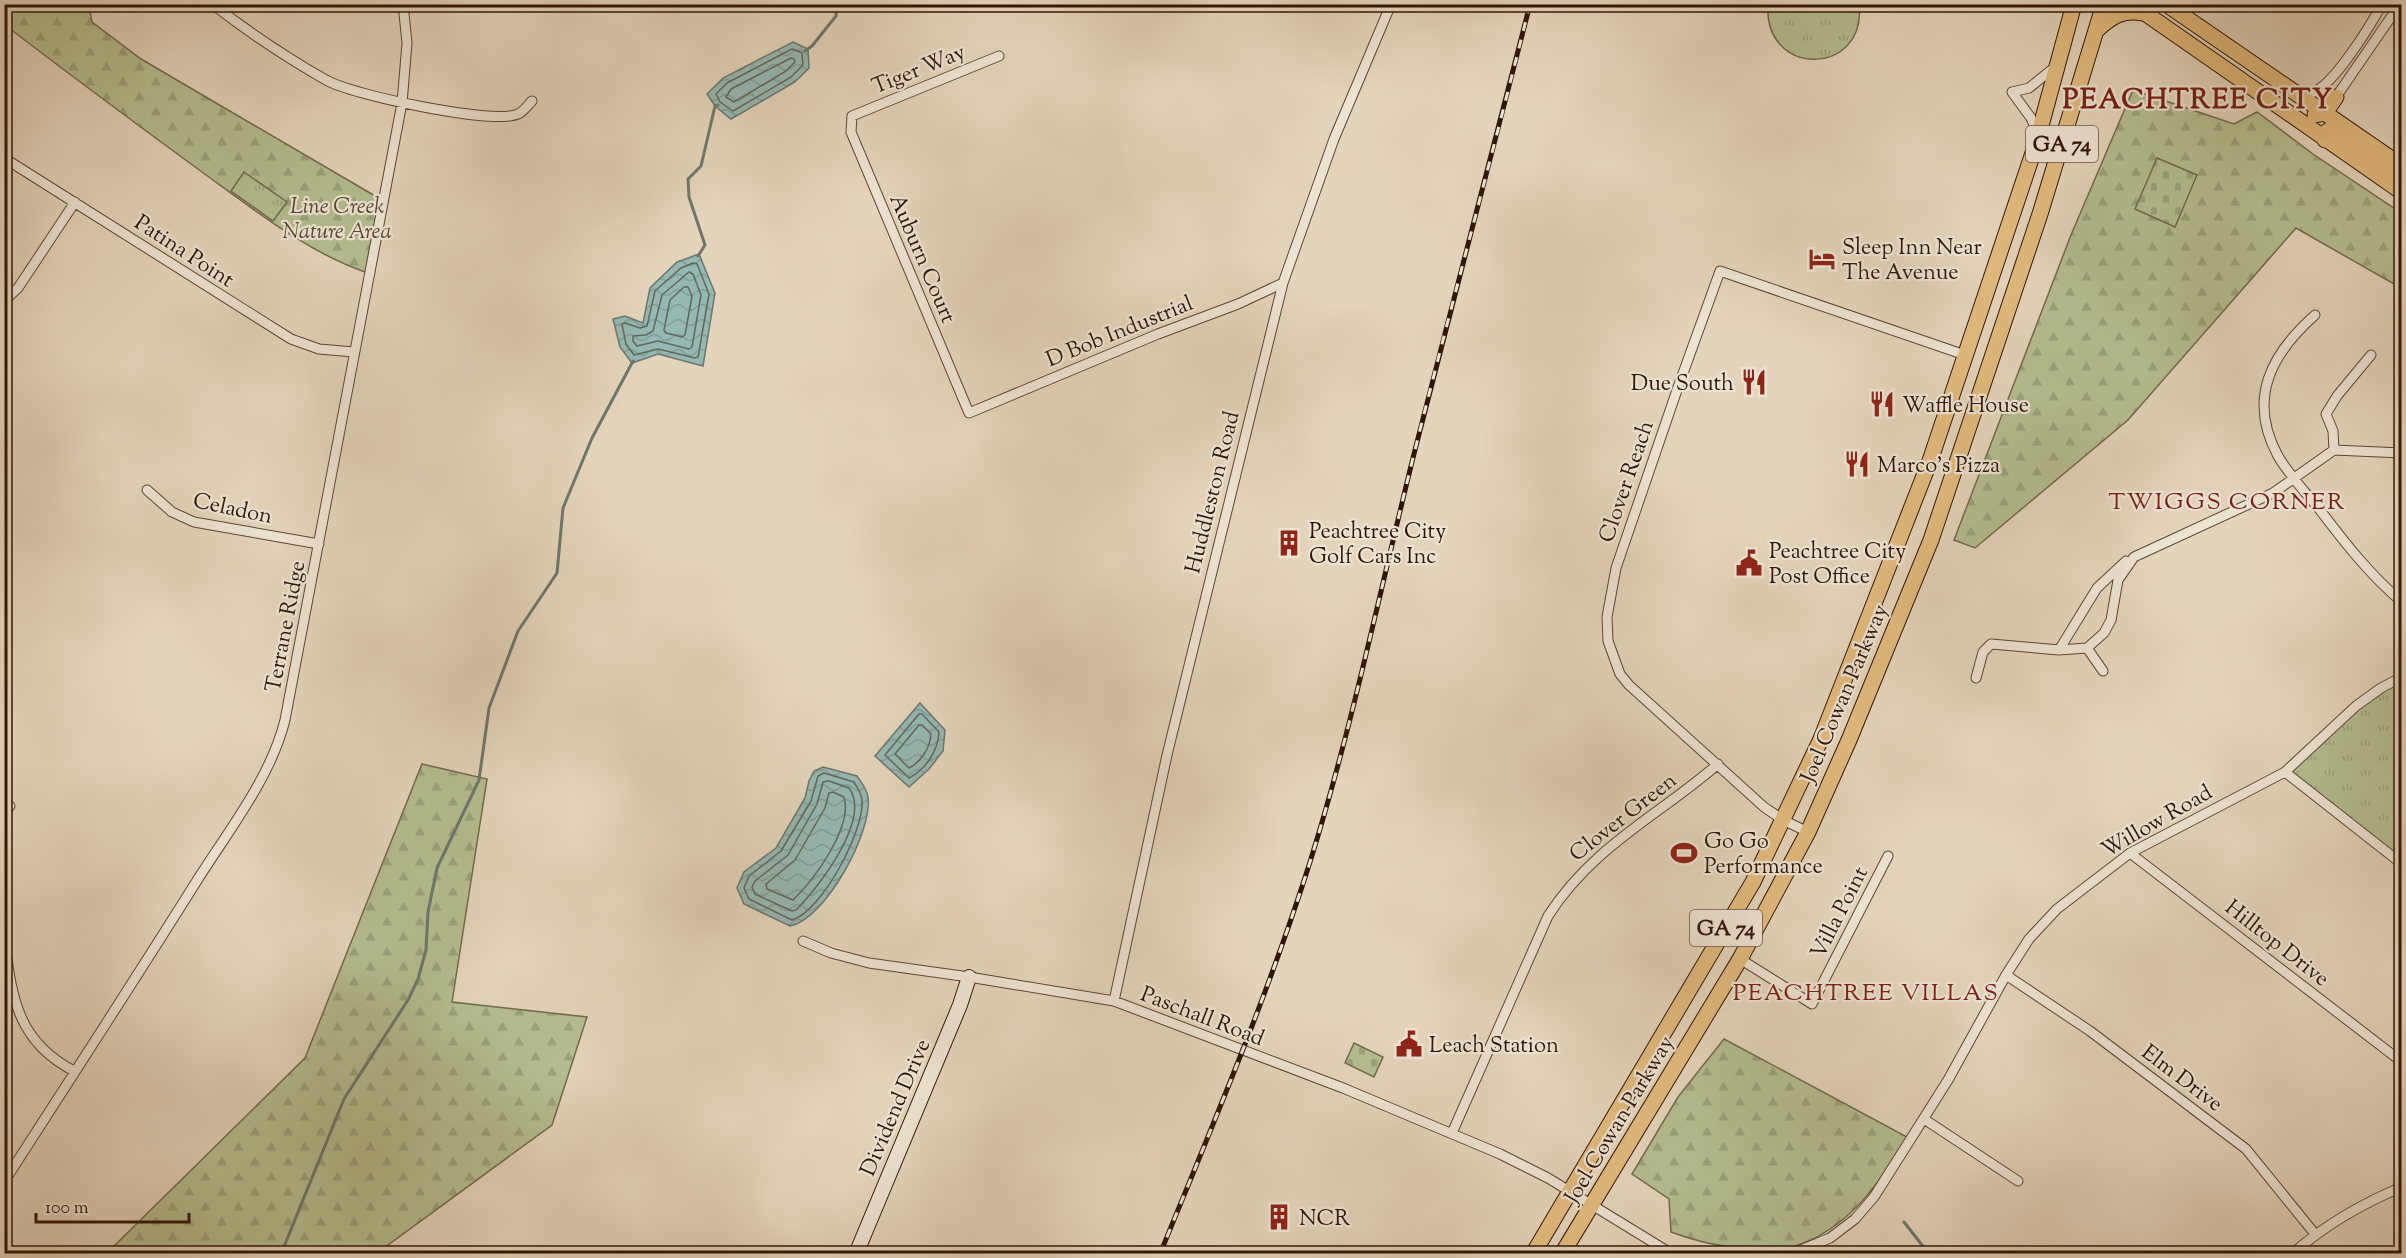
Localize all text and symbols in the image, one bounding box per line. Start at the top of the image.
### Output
street label: Tiger Way [868,38,971,104]
district label: PEACHTREE CITY [2063,81,2333,121]
road number: GA 74 [2026,126,2098,162]
street label: Auburn Court [880,189,963,329]
park label: Line Creek Nature Area [282,192,392,249]
street label: Patina Point [127,208,240,297]
place label: Sleep Inn Near The Avenue [1842,233,1982,290]
hotel icon: Sleep Inn Near The Avenue [1807,244,1837,274]
street label: D Bob Industrial [1042,289,1199,377]
restaurant icon: Due South [1739,367,1769,397]
place label: Due South [1631,369,1734,401]
restaurant icon: Waffle House [1867,389,1897,419]
place label: Waffle House [1902,391,2029,423]
street label: Huddleston Road [1178,408,1250,577]
street label: Clover Reach [1592,417,1664,547]
restaurant icon: Marco's Pizza [1842,449,1872,479]
place label: Marco's Pizza [1877,451,2000,483]
street label: Celadon [190,486,275,534]
district label: TWIGGS CORNER [2108,486,2346,520]
place label: Peachtree City Golf Cars Inc [1309,517,1446,574]
building icon: Peachtree City Golf Cars Inc [1274,528,1304,558]
place label: Peachtree City Post Office [1769,537,1906,594]
public building icon: Peachtree City Post Office [1734,548,1764,578]
street label: Terrane Ridge [259,558,315,695]
street label: Joel Cowan Parkway [1793,600,1898,789]
street label: Clover Green [1563,766,1684,871]
street label: Willow Road [2096,778,2219,867]
place label: Go Go Performance [1704,827,1823,884]
sports icon: Go Go Performance [1669,838,1699,868]
street label: Villa Point [1804,861,1878,965]
street label: Hilltop Drive [2217,893,2335,995]
road number: GA 74 [1690,910,1762,946]
district label: PEACHTREE VILLAS [1733,977,1999,1011]
street label: Paschall Road [1135,980,1268,1056]
public building icon: Leach Station [1394,1029,1424,1059]
street label: Joel Cowan Parkway [1557,1030,1684,1212]
place label: Leach Station [1429,1031,1559,1063]
street label: Dividend Drive [853,1034,940,1182]
street label: Elm Drive [2134,1038,2229,1121]
scale bar [36,1186,189,1224]
text: 100 m [45,1196,89,1222]
building icon: NCR [1264,1202,1294,1232]
place label: NCR [1299,1204,1350,1236]

